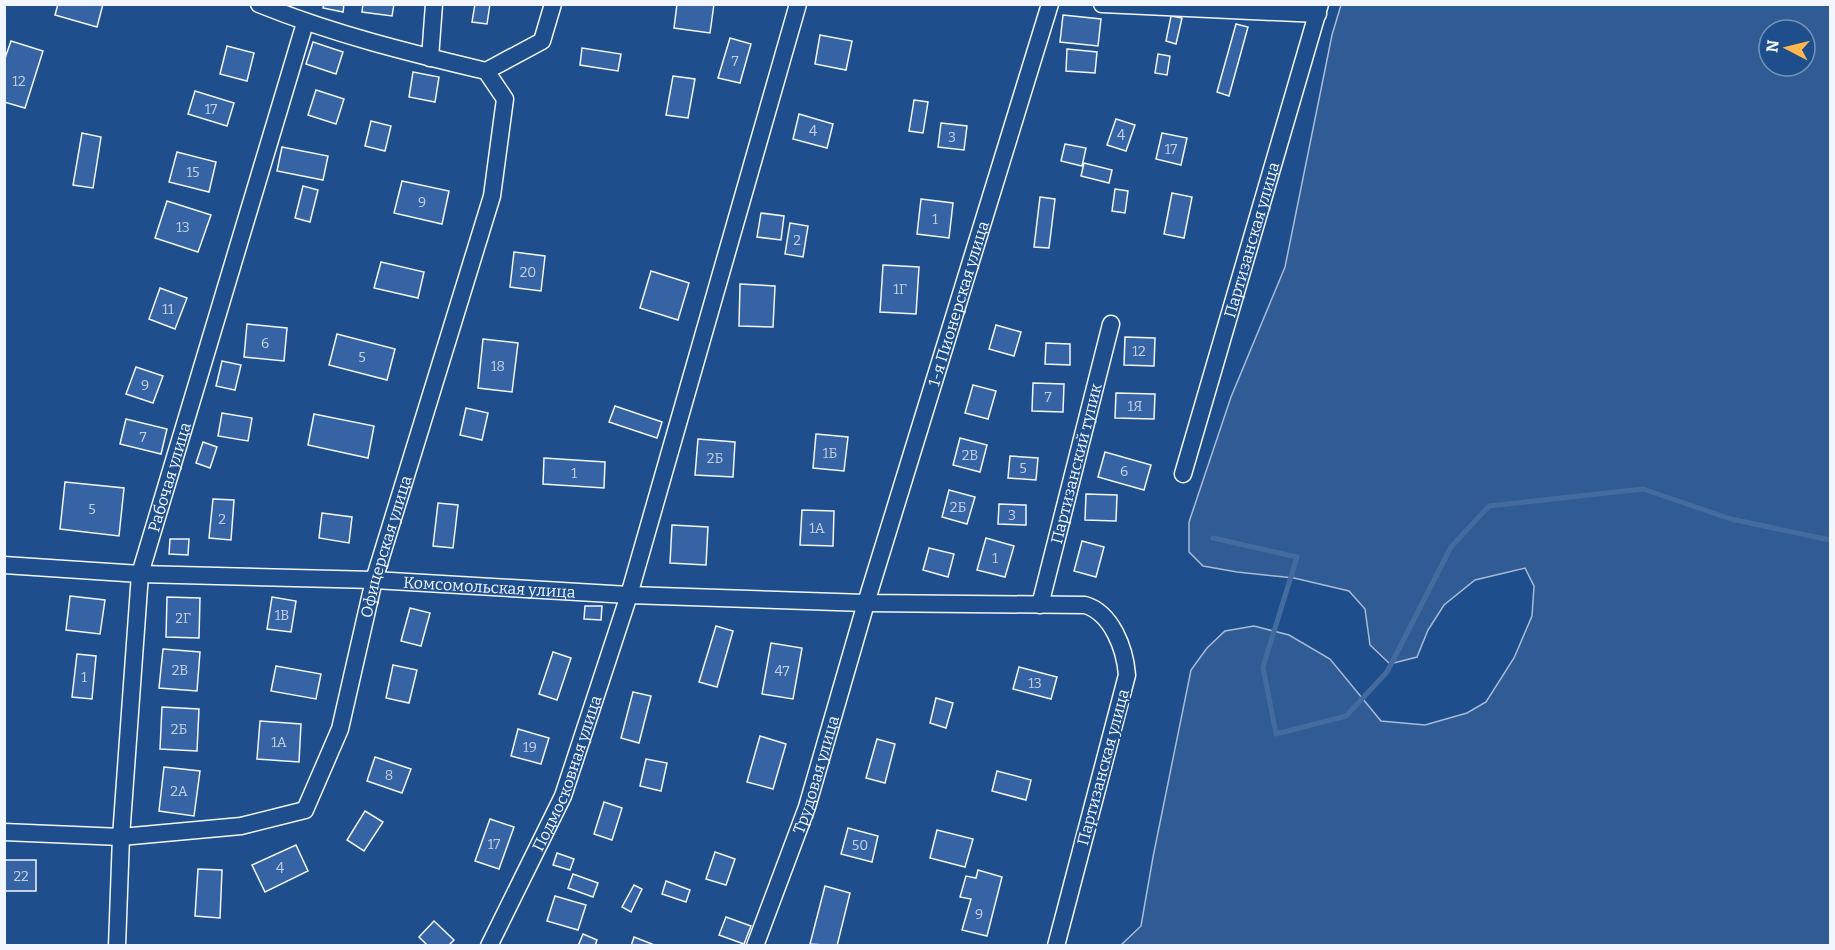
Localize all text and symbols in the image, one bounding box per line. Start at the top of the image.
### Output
north arrow [1757,18,1817,78]
text: N [1762,39,1783,54]
house number: 7 [731,53,739,70]
house number: 12 [12,73,26,90]
house number: 17 [205,101,217,118]
house number: 4 [809,123,817,140]
house number: 4 [1117,127,1125,144]
house number: 3 [948,129,956,146]
house number: 17 [1165,141,1177,158]
street label: Партизанская улица [1220,160,1283,320]
house number: 15 [186,164,200,181]
house number: 9 [418,194,426,211]
house number: 1 [932,211,938,228]
street label: 1-я Пионерская улица [924,218,992,389]
house number: 13 [176,219,190,236]
house number: 2 [793,232,801,249]
house number: 20 [520,264,536,281]
house number: 1Г [893,281,907,298]
house number: 11 [162,301,174,318]
house number: 6 [261,335,269,352]
house number: 12 [1132,343,1146,360]
house number: 5 [358,349,366,366]
house number: 18 [491,358,505,375]
house number: 9 [141,377,149,394]
street label: Партизанский тупик [1046,381,1105,546]
house number: 7 [1044,389,1052,406]
house number: 1Я [1128,398,1142,415]
street label: Рабочая улица [144,420,194,534]
house number: 7 [139,429,147,446]
house number: 1Б [823,445,837,462]
house number: 2В [962,447,978,464]
house number: 2Б [707,450,723,467]
house number: 5 [1019,460,1027,477]
house number: 6 [1120,463,1128,480]
house number: 1 [571,465,577,482]
street label: Офицерская улица [356,473,415,619]
house number: 2Б [950,499,966,516]
house number: 5 [88,501,96,518]
house number: 3 [1008,507,1016,524]
house number: 2 [218,511,226,528]
house number: 1А [809,520,825,537]
house number: 1 [992,550,998,567]
street label: Комсомольская улица [403,572,576,601]
house number: 1В [275,607,289,624]
house number: 2Г [175,610,191,627]
house number: 2В [172,662,188,679]
house number: 47 [774,663,790,680]
house number: 1 [81,669,87,686]
house number: 13 [1028,675,1042,692]
street label: Партизанская улица [1073,687,1133,847]
street label: Подмосковная улица [528,692,605,854]
street label: Трудовая улица [788,713,843,836]
house number: 2Б [171,721,187,738]
house number: 1А [271,734,287,751]
house number: 19 [523,739,537,756]
house number: 8 [385,767,393,784]
house number: 2А [170,783,188,800]
house number: 17 [488,836,500,853]
house number: 50 [852,837,868,854]
house number: 4 [276,860,284,877]
house number: 22 [13,868,29,885]
house number: 9 [975,906,983,923]

